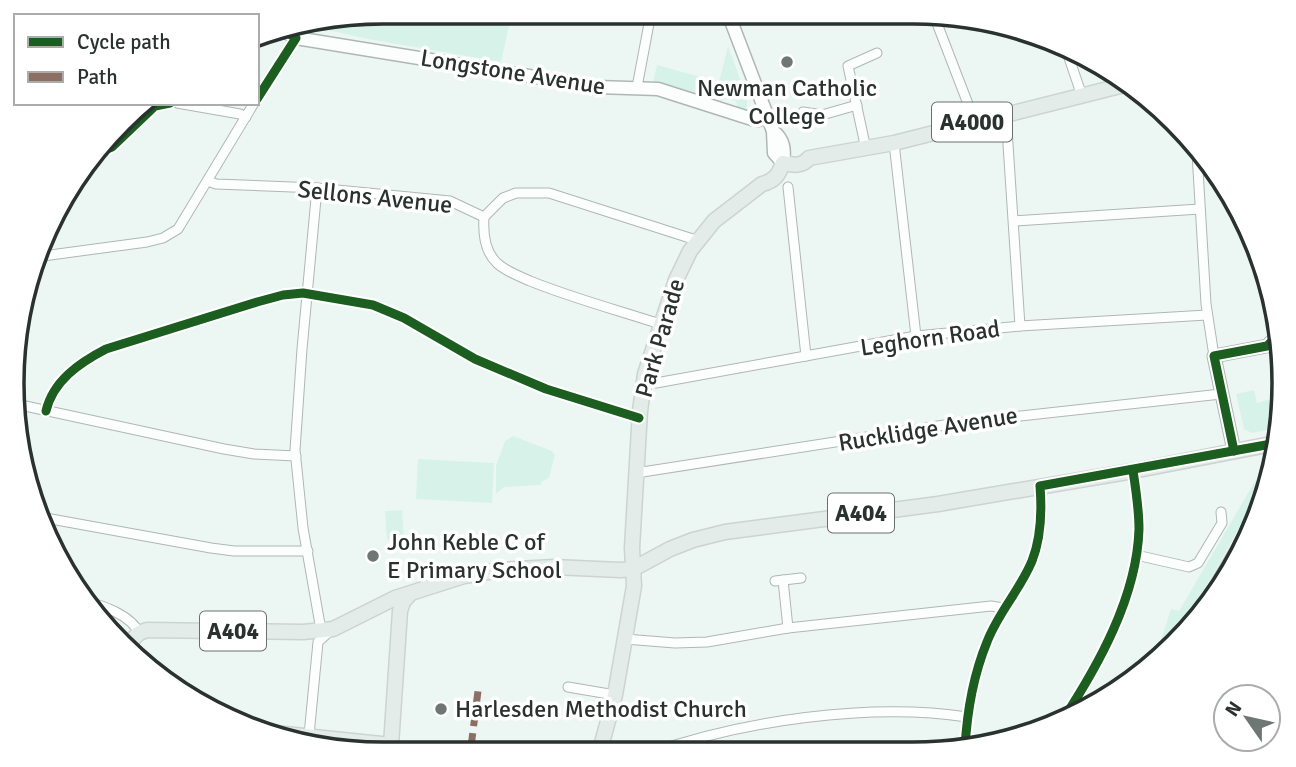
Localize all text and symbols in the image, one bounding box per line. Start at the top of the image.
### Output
legend [14,14,259,105]
text: Cycle path [77,29,171,55]
street label: Longstone Avenue [418,43,608,101]
marker: Newman Catholic College [779,54,795,70]
text: Path [77,64,118,90]
place label: Newman Catholic College [697,73,877,131]
road number: A4000 [932,102,1012,141]
street label: Sellons Avenue [296,174,454,220]
street label: Park Parade [629,275,691,401]
street label: Leghorn Road [858,313,1002,363]
street label: Rucklidge Avenue [836,400,1020,458]
road number: A404 [828,494,894,533]
place label: John Keble C of E Primary School [387,527,562,585]
marker: John Keble C of E Primary School [365,548,381,564]
road number: A404 [200,611,266,650]
north arrow [1212,683,1282,753]
place label: Harlesden Methodist Church [455,694,747,724]
text: N [1220,697,1247,721]
marker: Harlesden Methodist Church [433,701,449,717]

